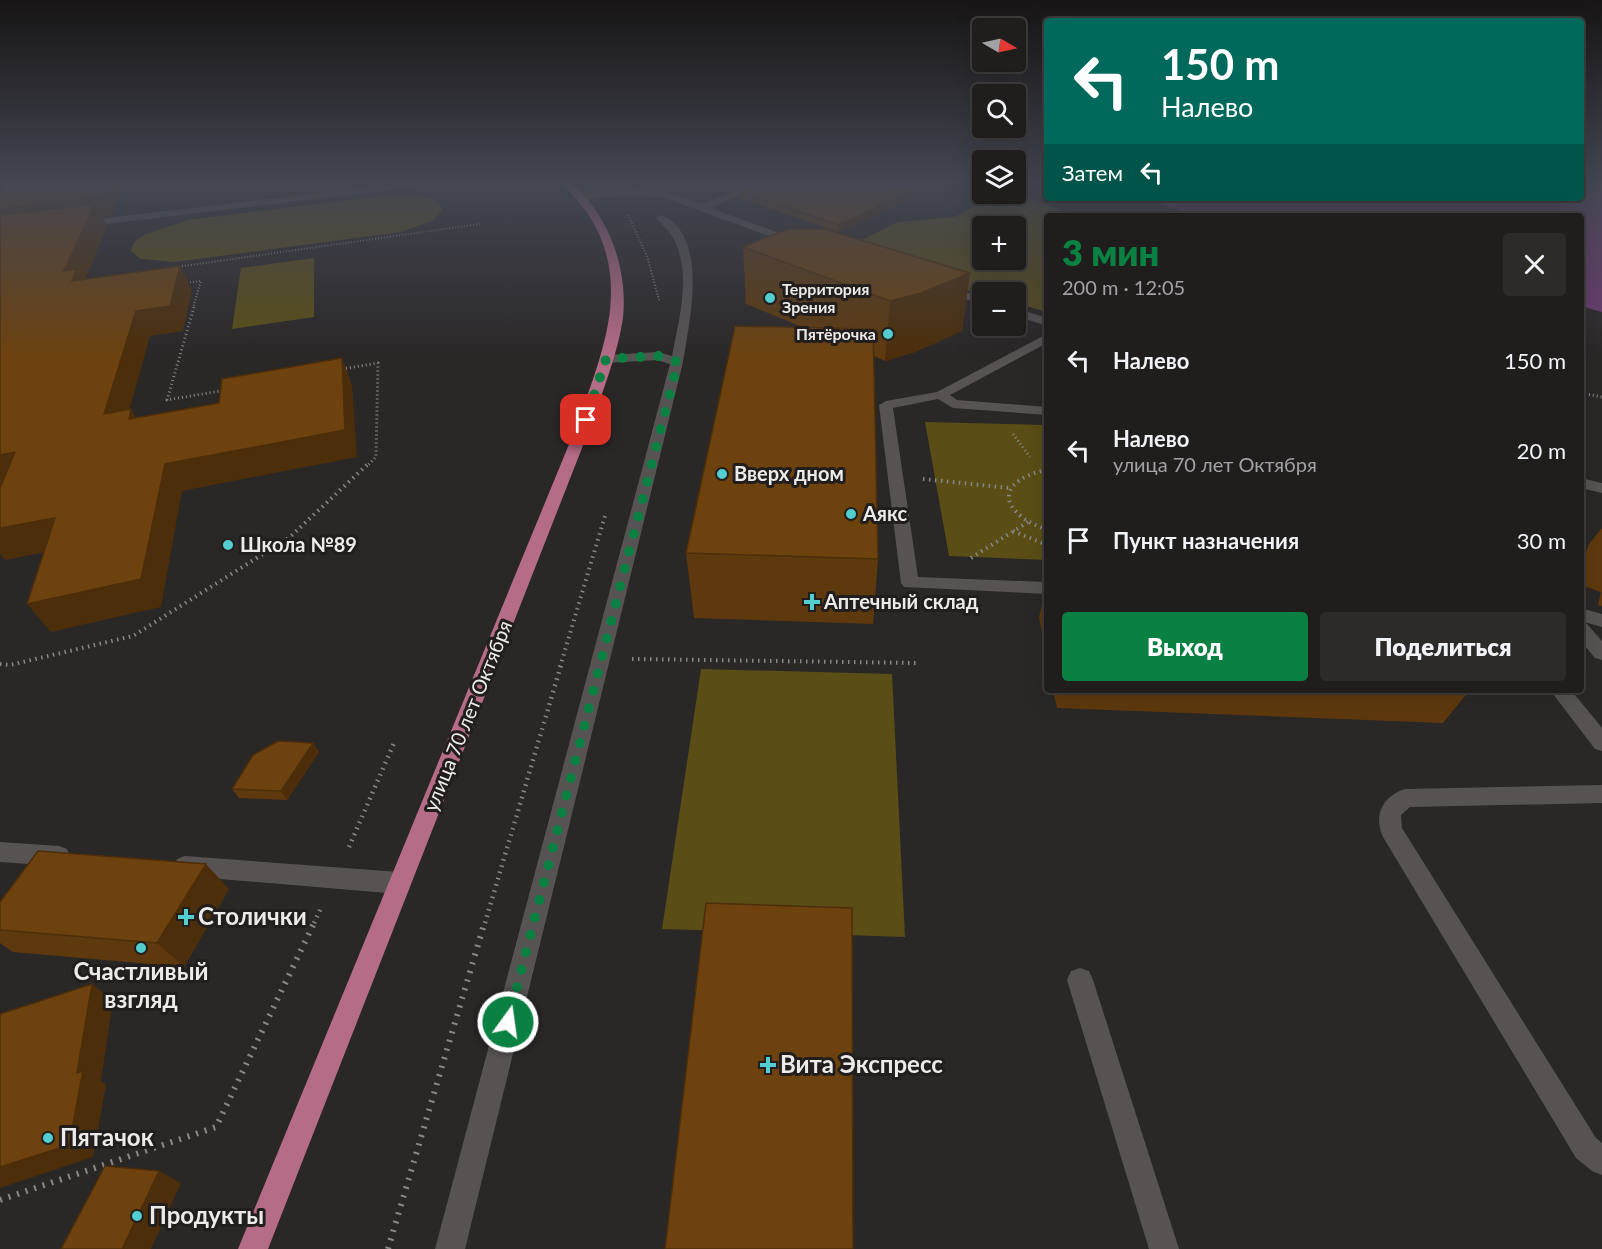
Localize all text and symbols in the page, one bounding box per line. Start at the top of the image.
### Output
north arrow [972,18,1026,72]
map controls [972,18,1026,336]
text: 150 m [1161,39,1279,89]
icon: left [1062,42,1140,120]
button: search [972,84,1026,138]
text: Налево [1161,90,1253,123]
button: layers [972,150,1026,204]
icon: left [1135,156,1168,189]
text: Затем [1062,159,1123,186]
button: + [972,216,1026,270]
text: 3 мин [1062,230,1159,274]
button: close [1503,233,1566,296]
text: 200 m · 12:05 [1062,275,1185,299]
place label: Территория Зрения [782,279,869,316]
button: − [972,282,1026,336]
marker: Территория Зрения [763,291,777,305]
place label: Пятёрочка [796,324,876,343]
marker: Пятёрочка [881,327,895,341]
icon: left [1062,344,1095,377]
text: Налево [1113,347,1189,374]
text: 150 m [1504,347,1566,374]
pin [560,394,611,445]
icon: arrive [569,403,602,436]
text: Налево [1113,425,1189,452]
icon: left [1062,434,1095,467]
text: 20 m [1517,437,1566,464]
text: улица 70 лет Октября [1113,452,1317,476]
place label: Вверх дном [734,461,844,485]
marker: Вверх дном [715,467,729,481]
place label: Аякс [862,501,907,525]
marker: Аякс [844,507,858,521]
icon: arrive [1062,524,1095,557]
text: Пункт назначения [1113,527,1299,554]
text: 30 m [1517,527,1566,554]
place label: Школа №89 [240,532,357,556]
marker: Школа №89 [221,538,235,552]
place label: Аптечный склад [823,589,979,613]
marker: Аптечный склад [805,595,819,609]
button: Выход [1062,612,1308,681]
button: Поделиться [1320,612,1566,681]
street label: улица 70 лет Октября [418,617,516,815]
place label: Столички [198,901,307,930]
marker: Столички [179,910,193,924]
marker: Счастливый взгляд [134,941,148,955]
place label: Счастливый взгляд [74,956,208,1013]
position arrow [476,990,540,1054]
place label: Вита Экспресс [780,1049,943,1078]
marker: Вита Экспресс [761,1058,775,1072]
place label: Пятачок [60,1122,154,1151]
marker: Пятачок [41,1131,55,1145]
place label: Продукты [149,1200,264,1229]
marker: Продукты [130,1209,144,1223]

